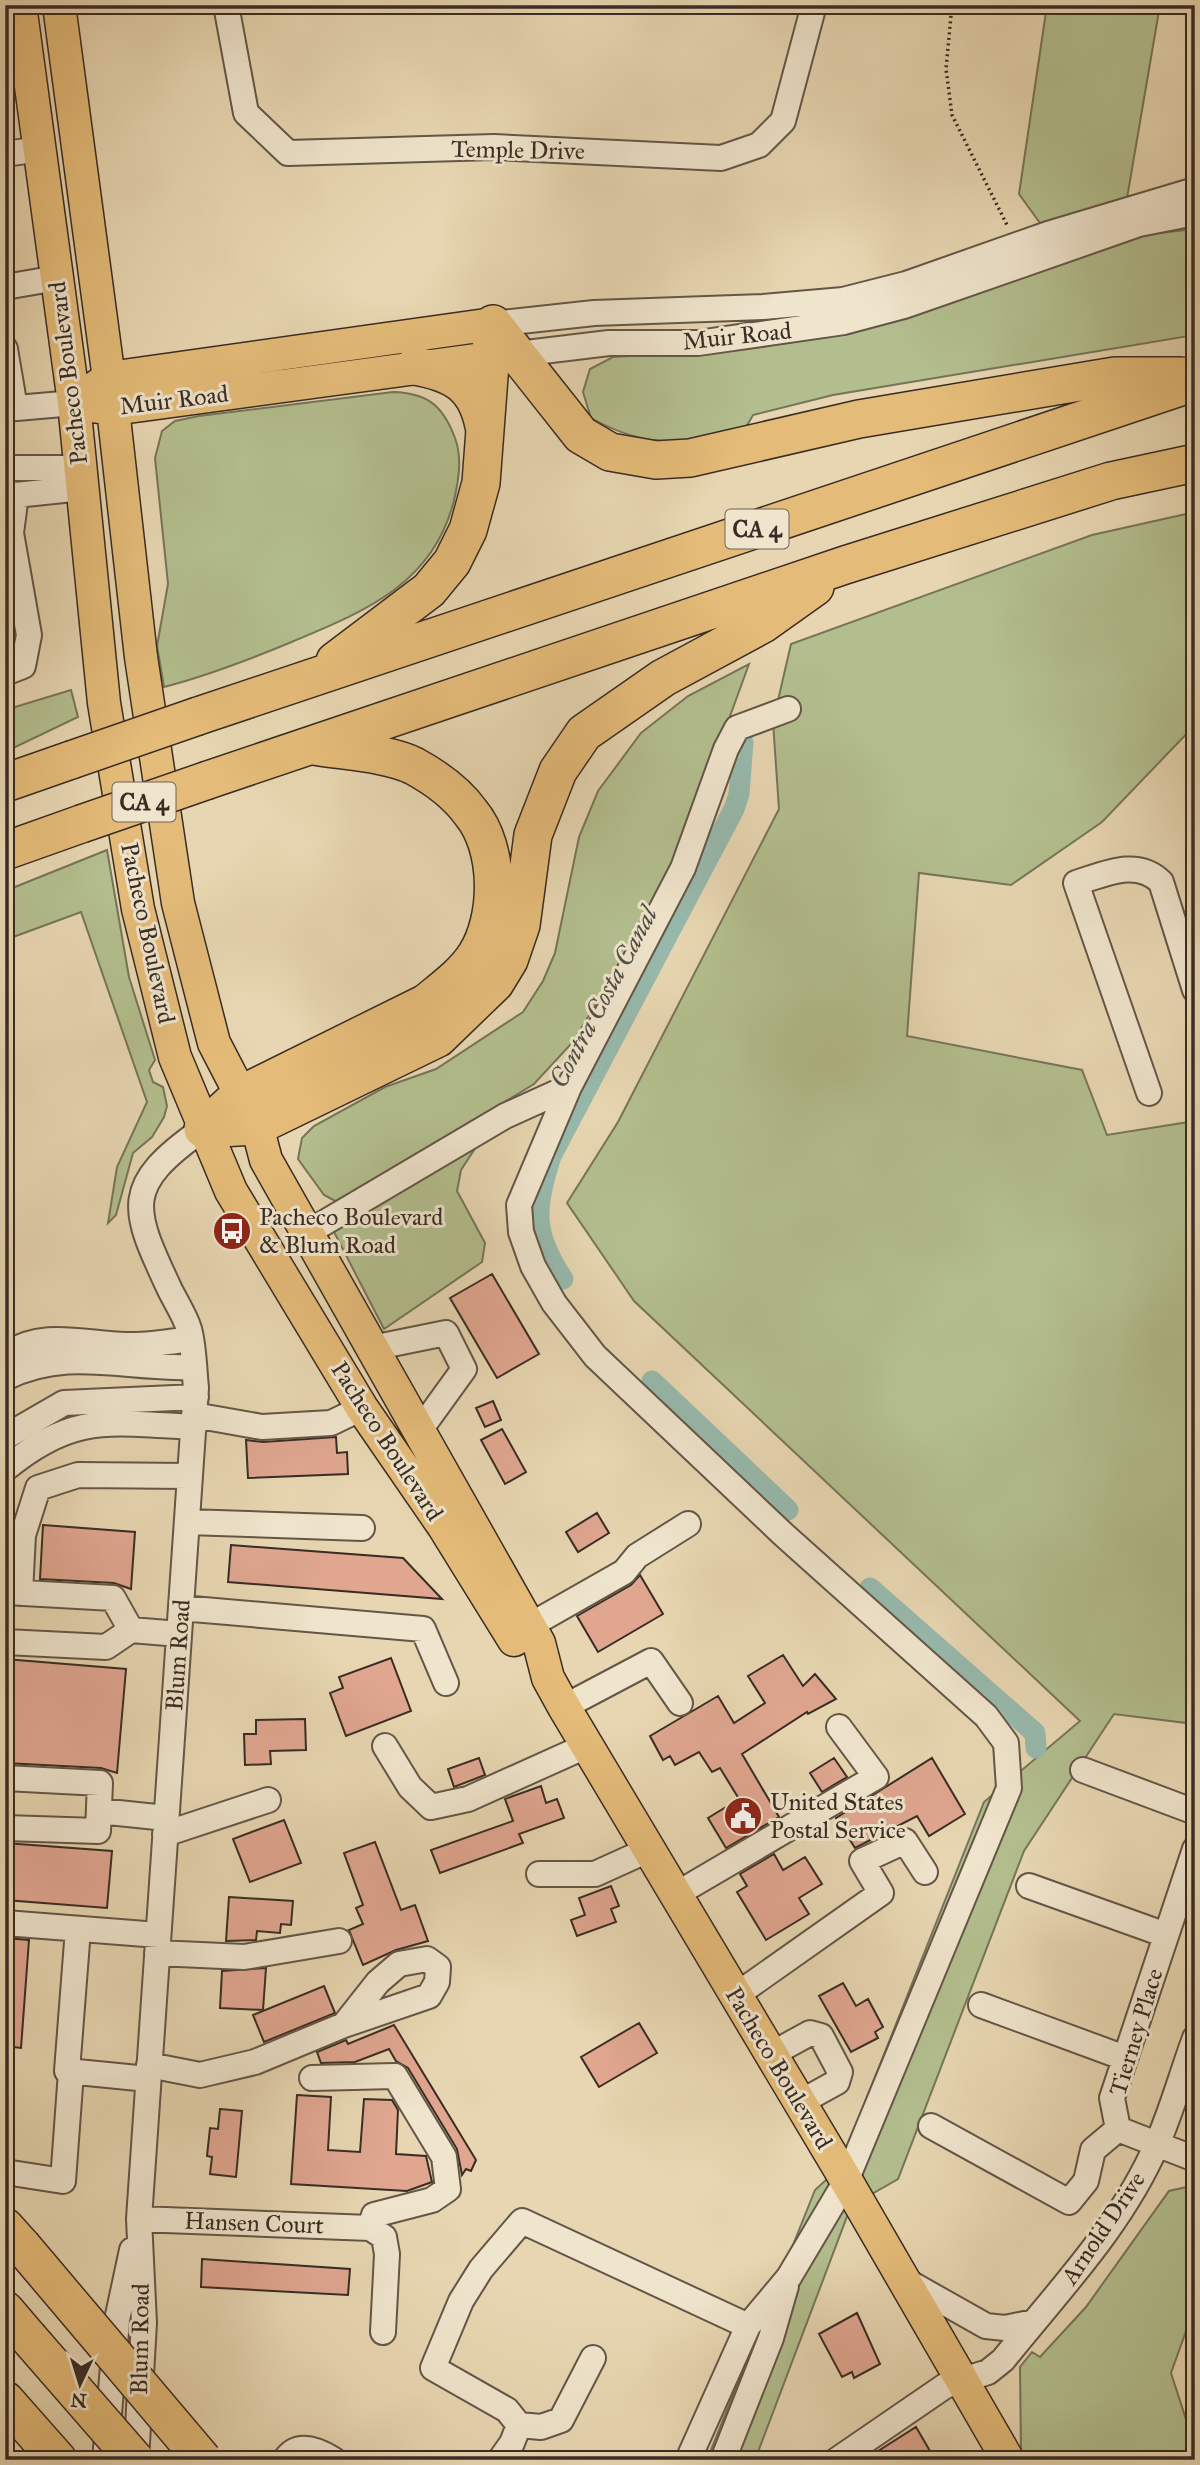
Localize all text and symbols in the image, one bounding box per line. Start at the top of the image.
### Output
street label: Temple Drive [451,134,585,166]
street label: Pacheco Boulevard [42,280,94,466]
street label: Muir Road [681,315,793,357]
street label: Muir Road [118,378,230,422]
road number: CA 4 [726,509,788,548]
road number: CA 4 [113,782,176,822]
street label: Pacheco Boulevard [114,840,182,1026]
water label: Contra Costa Canal [542,899,665,1093]
place label: Pacheco Boulevard & Blum Road [259,1202,443,1260]
bus stop icon: Pacheco Boulevard & Blum Road [211,1210,253,1252]
street label: Pacheco Boulevard [324,1356,450,1526]
street label: Blum Road [159,1598,197,1712]
place label: United States Postal Service [770,1787,906,1845]
public building icon: United States Postal Service [722,1795,764,1837]
street label: Tierney Place [1102,1965,1170,2099]
street label: Pacheco Boulevard [719,1981,839,2155]
street label: Arnold Drive [1054,2166,1152,2291]
street label: Hansen Court [184,2206,325,2240]
street label: Blum Road [124,2283,156,2395]
north arrow [46,2350,116,2420]
text: N [70,2388,88,2412]

